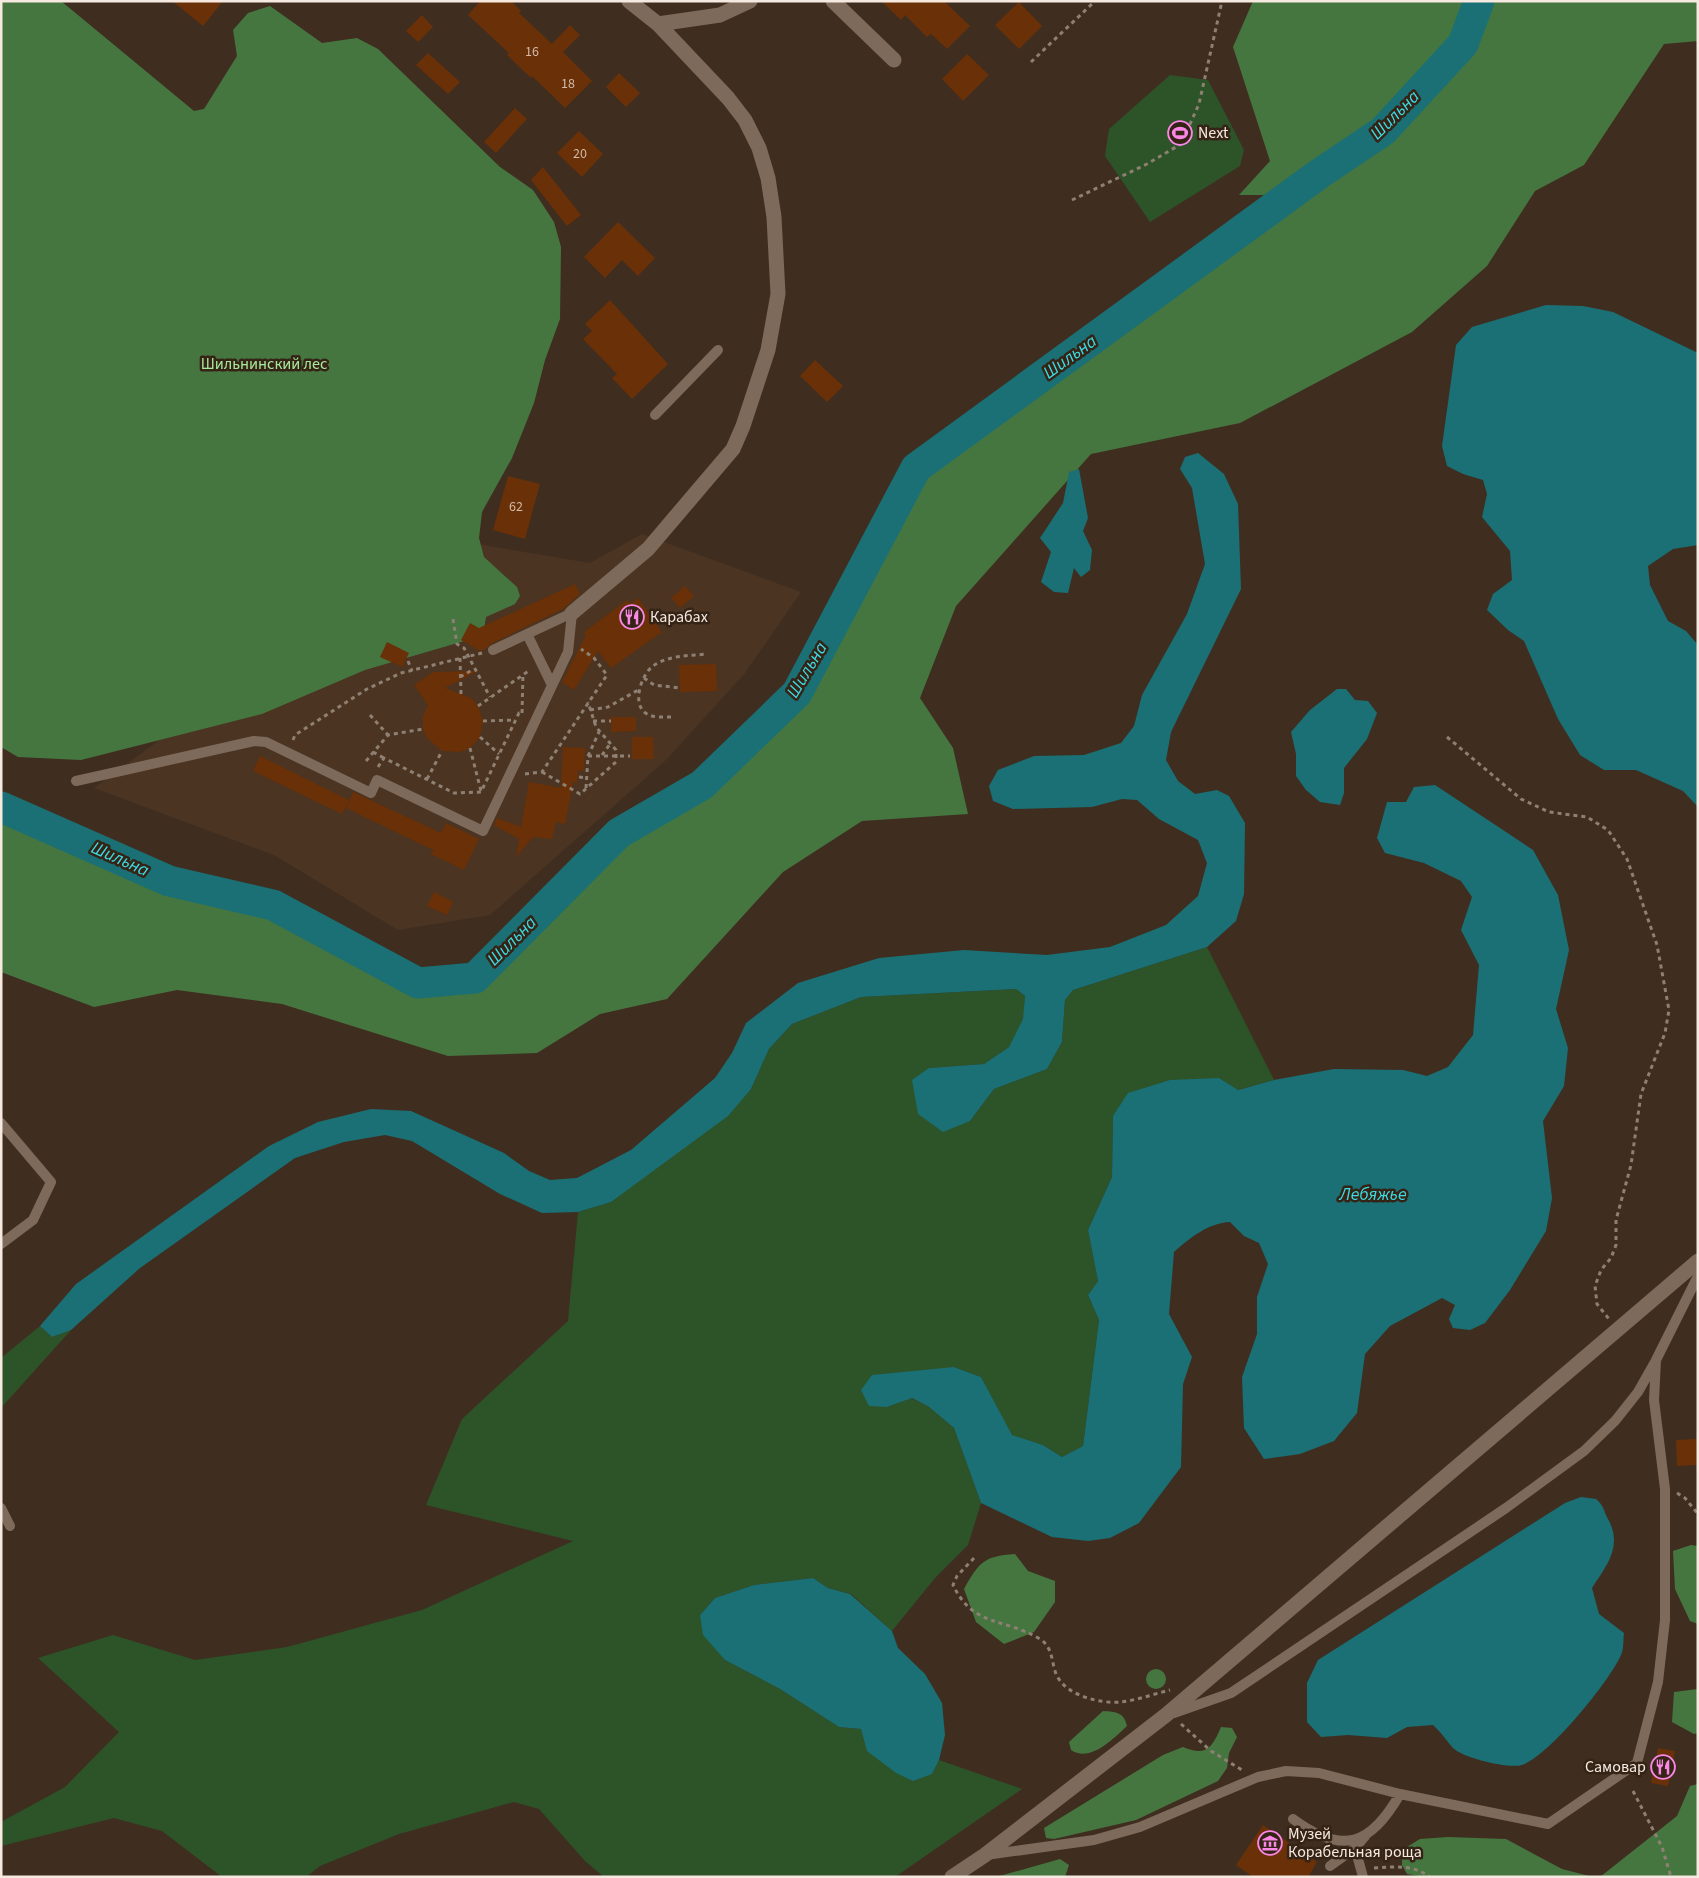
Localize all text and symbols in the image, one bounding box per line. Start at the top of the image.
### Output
house number: 16 [525,42,539,62]
house number: 18 [561,74,575,94]
water label: Шильна [1365,84,1426,145]
sports icon: Next [1167,120,1193,146]
place label: Next [1198,122,1229,144]
house number: 20 [573,144,587,164]
water label: Шильна [1038,329,1102,385]
park label: Шильнинский лес [201,353,327,375]
house number: 62 [509,497,523,517]
restaurant icon: Карабах [619,604,645,630]
place label: Карабах [650,606,708,628]
water label: Шильна [781,637,834,703]
water label: Шильна [87,835,153,883]
water label: Шильна [482,910,543,971]
water label: Лебяжье [1338,1182,1407,1207]
restaurant icon: Самовар [1650,1754,1676,1780]
place label: Самовар [1585,1756,1646,1778]
place label: Музей Корабельная роща [1288,1823,1422,1863]
museum icon: Музей Корабельная роща [1257,1830,1283,1856]

